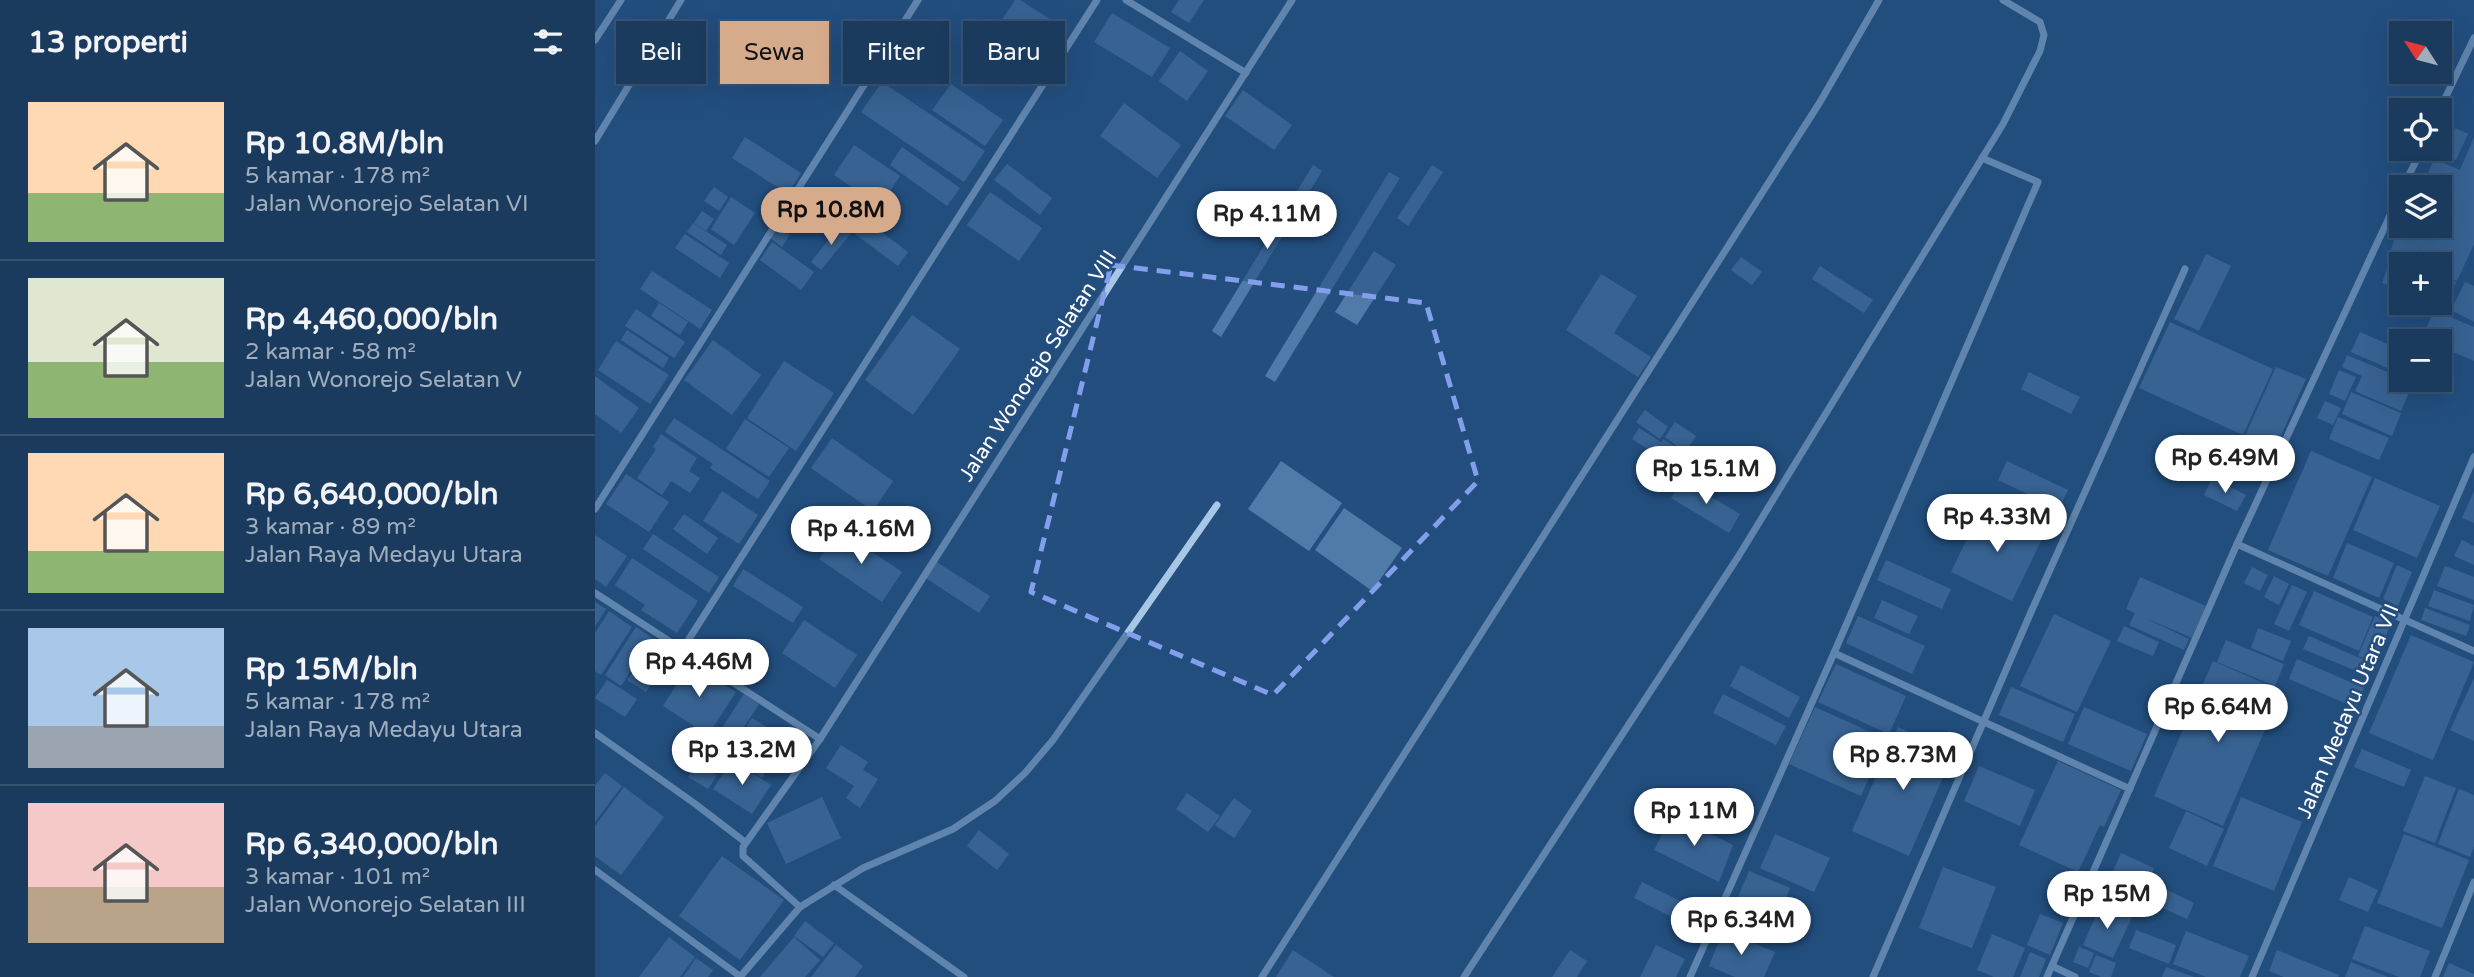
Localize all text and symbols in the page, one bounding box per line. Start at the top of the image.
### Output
chip: Beli [616,21,706,84]
chip: Sewa [720,21,829,84]
chip: Filter [843,21,949,84]
chip: Baru [963,21,1065,84]
north arrow [2389,21,2452,84]
map controls [2389,21,2452,392]
icon: filters [529,23,567,61]
text: 13 properti [28,24,188,61]
button: locate [2389,98,2452,161]
text: Rp 10.8M/bln [245,125,444,162]
icon: home [84,130,168,214]
text: 5 kamar · 178 m² [245,162,430,190]
button: layers [2389,175,2452,238]
pin: Rp 10.8M [759,188,903,247]
text: Jalan Wonorejo Selatan VI [245,190,529,218]
pin: Rp 4.11M [1195,191,1339,251]
text: Rp 10.8M [777,196,885,224]
text: Rp 4.11M [1213,200,1321,228]
street label: Jalan Wonorejo Selatan VIII [954,246,1122,486]
button: + [2389,252,2452,315]
text: Rp 4,460,000/bln [245,301,498,338]
icon: home [84,306,168,390]
button: − [2389,329,2452,392]
text: 2 kamar · 58 m² [245,338,416,366]
text: Jalan Wonorejo Selatan V [245,366,522,394]
pin: Rp 6.49M [2153,435,2297,495]
text: Rp 6.49M [2171,444,2279,472]
pin: Rp 15.1M [1634,447,1778,506]
text: Rp 15.1M [1652,455,1760,483]
text: Rp 6,640,000/bln [245,476,499,513]
icon: home [84,481,168,565]
pin: Rp 4.33M [1925,494,2069,554]
text: Rp 4.33M [1943,503,2051,531]
pin: Rp 4.16M [789,506,933,566]
text: 3 kamar · 89 m² [245,513,416,541]
text: Rp 4.16M [807,515,915,543]
text: Jalan Raya Medayu Utara [245,541,523,569]
street label: Jalan Medayu Utara VII [2291,600,2405,822]
pin: Rp 4.46M [627,640,771,699]
text: Rp 4.46M [645,648,753,676]
text: Rp 15M/bln [245,651,418,688]
icon: home [84,656,168,740]
pin: Rp 6.64M [2146,684,2290,744]
text: 5 kamar · 178 m² [245,688,430,716]
text: Rp 6.64M [2164,693,2272,721]
text: Jalan Raya Medayu Utara [245,716,523,744]
pin: Rp 13.2M [670,728,814,787]
pin: Rp 8.73M [1831,732,1975,792]
text: Rp 13.2M [688,736,796,764]
text: Rp 8.73M [1849,741,1957,769]
pin: Rp 11M [1637,788,1751,848]
text: Rp 11M [1650,797,1738,825]
text: Rp 6,340,000/bln [245,826,499,863]
icon: home [84,831,168,915]
text: 3 kamar · 101 m² [245,863,430,891]
pin: Rp 15M [2050,872,2164,931]
text: Rp 15M [2063,880,2151,908]
text: Jalan Wonorejo Selatan III [245,891,526,919]
pin: Rp 6.34M [1669,898,1813,957]
text: Rp 6.34M [1687,906,1795,934]

